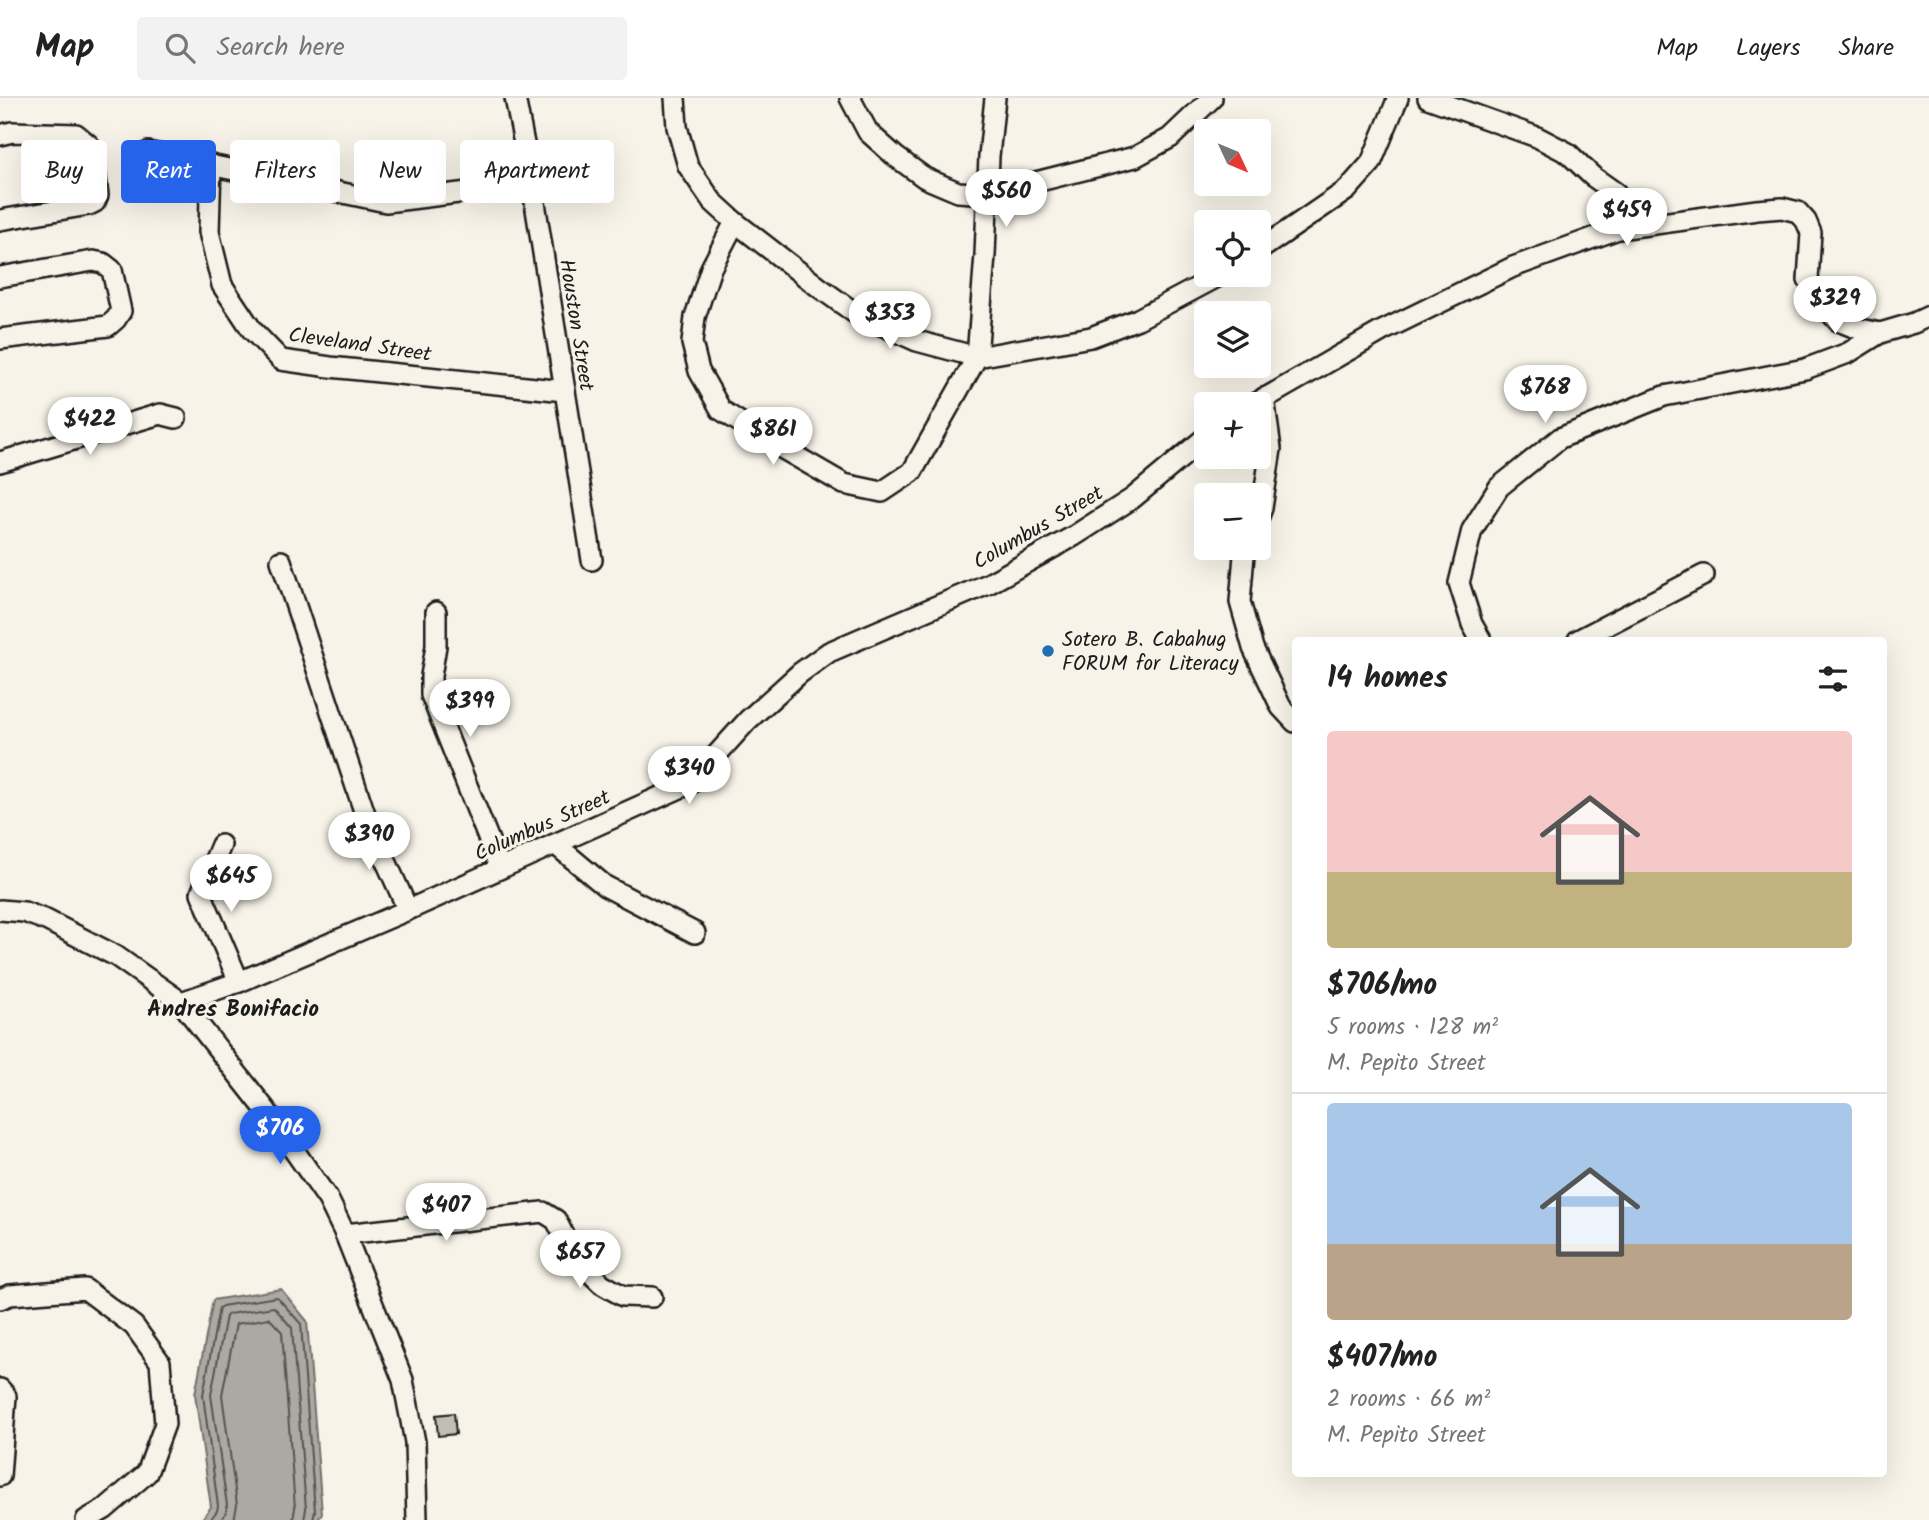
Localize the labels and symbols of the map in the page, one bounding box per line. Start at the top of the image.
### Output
north arrow [1194,119,1270,196]
pin: $560 [965,170,1047,229]
pin: $459 [1586,188,1668,248]
street label: Houston Street [549,257,602,394]
pin: $329 [1794,276,1876,336]
pin: $353 [849,292,931,351]
street label: Cleveland Street [286,319,434,372]
pin: $768 [1504,366,1586,425]
pin: $422 [49,398,131,457]
pin: $861 [732,408,814,467]
street label: Columbus Street [967,477,1111,579]
place label: Sotero B. Cabahug FORUM for Literacy [1062,624,1239,681]
marker: Sotero B. Cabahug FORUM for Literacy [1040,643,1056,659]
pin: $399 [429,680,511,739]
pin: $340 [648,746,730,806]
street label: Columbus Street [469,781,617,871]
pin: $390 [328,812,410,872]
pin: $645 [190,854,272,914]
district label: Andres Bonifacio [147,992,319,1028]
pin: $706 [239,1107,321,1166]
pin: $407 [405,1184,487,1243]
pin: $657 [539,1230,621,1290]

